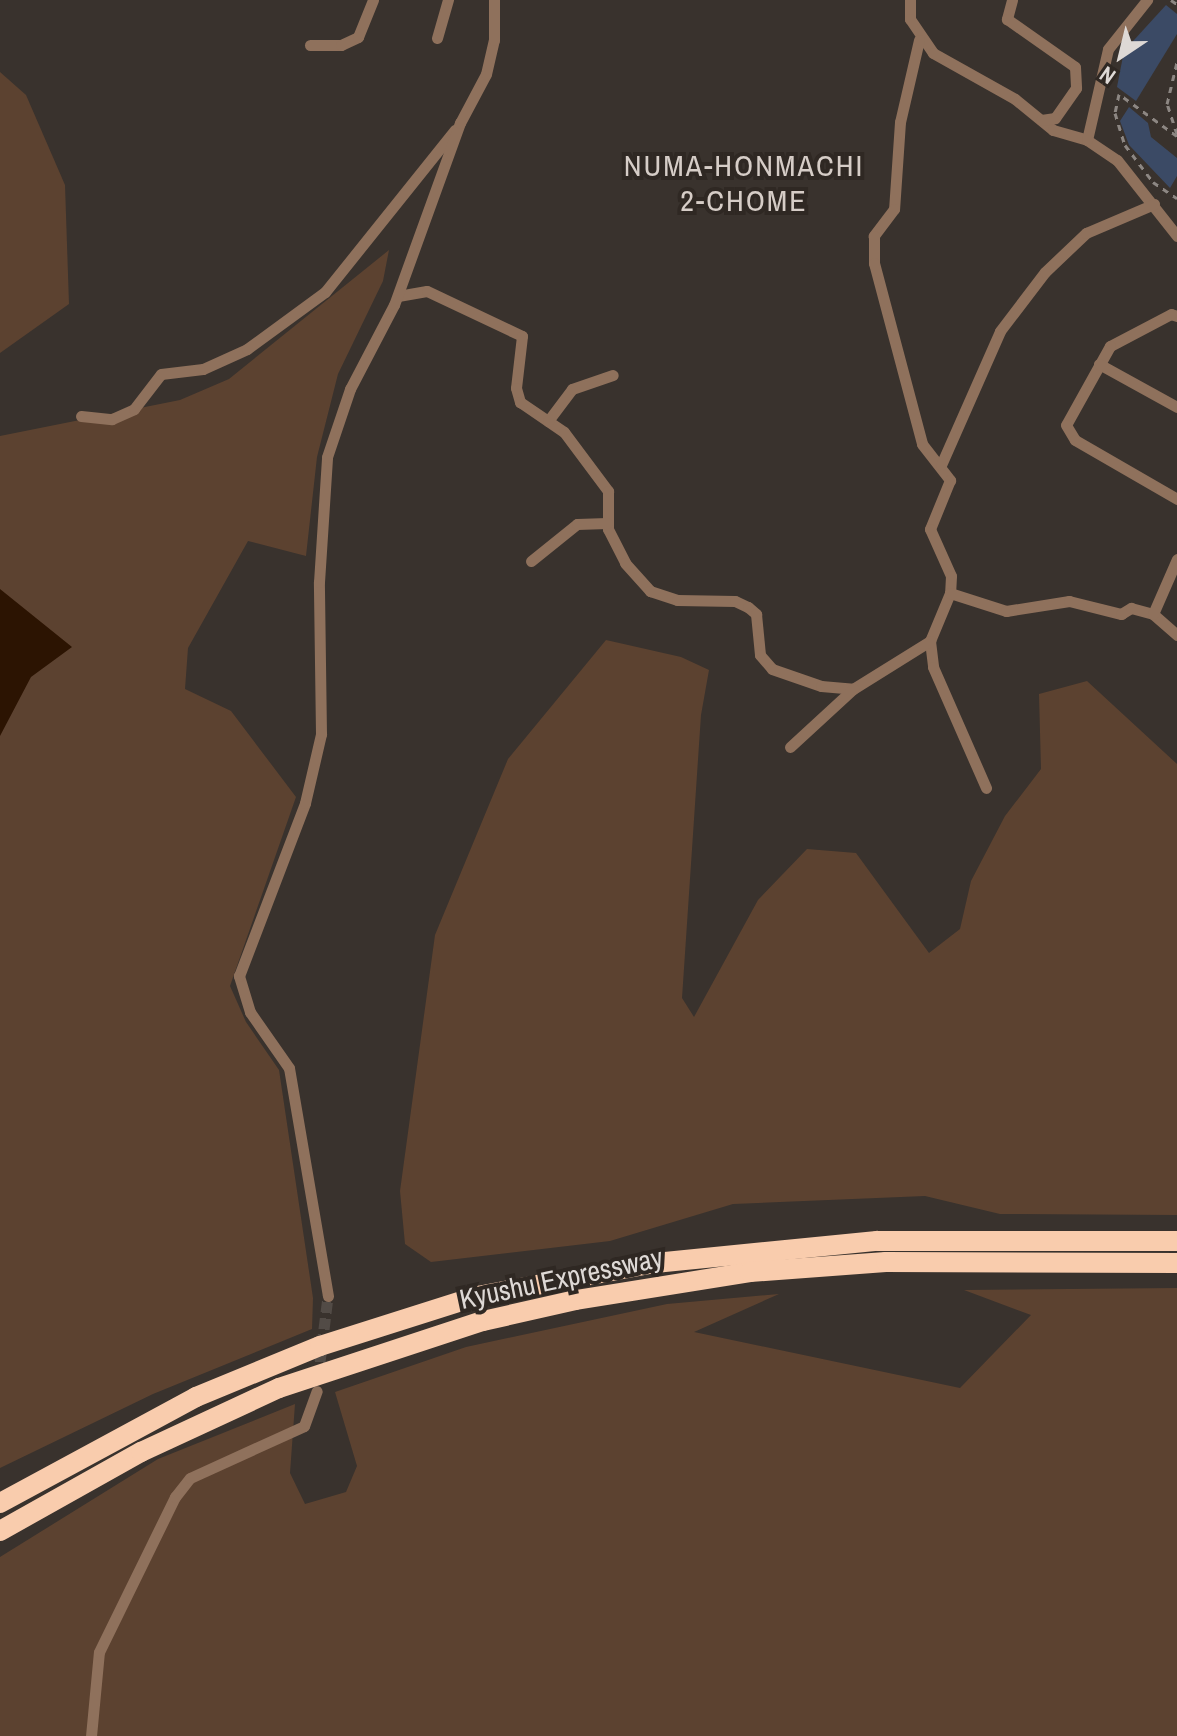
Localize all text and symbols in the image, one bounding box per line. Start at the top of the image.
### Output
north arrow [1081,16,1161,96]
text: N [1093,60,1121,92]
district label: NUMA-HONMACHI 2-CHOME [624,147,864,218]
street label: Kyushu Expressway [456,1240,666,1316]

